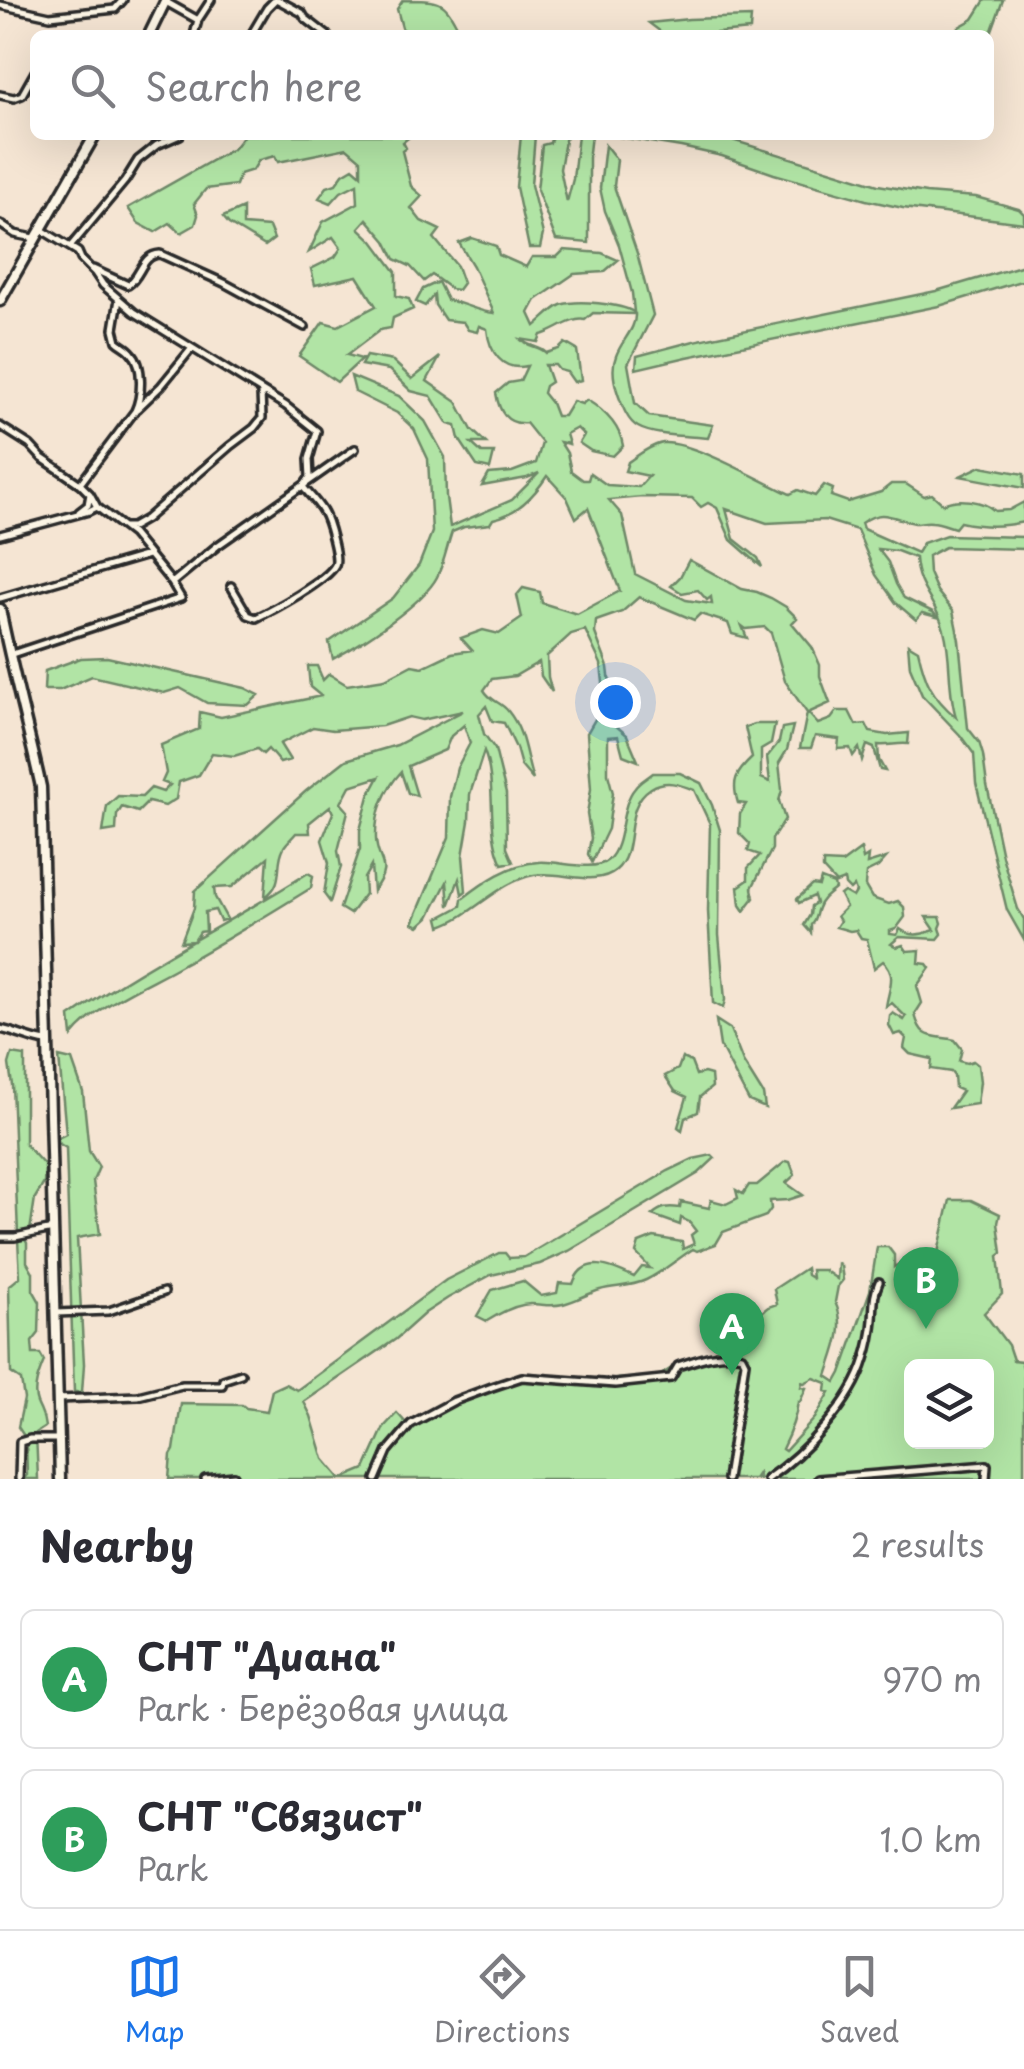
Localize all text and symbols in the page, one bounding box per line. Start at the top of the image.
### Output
search box [30,30,994,140]
text: Search here [145,57,362,114]
icon: search [65,58,120,113]
your location [590,677,641,728]
pin: B [894,1246,958,1329]
pin: A [700,1292,764,1375]
map controls [904,1359,994,1449]
button: layers [904,1359,994,1449]
text: Nearby [40,1513,194,1576]
text: 2 results [851,1520,984,1568]
text: СНТ "Диана" [137,1627,396,1684]
text: A [62,1655,87,1703]
text: 970 m [882,1655,982,1703]
text: Park · Берёзовая улица [137,1684,508,1732]
text: СНТ "Связист" [137,1787,423,1844]
text: B [64,1815,85,1863]
text: 1.0 km [880,1815,982,1863]
text: Park [137,1844,209,1892]
tab: Map [125,1949,185,2052]
tab: Directions [434,1949,570,2052]
tab: Saved [820,1949,899,2052]

